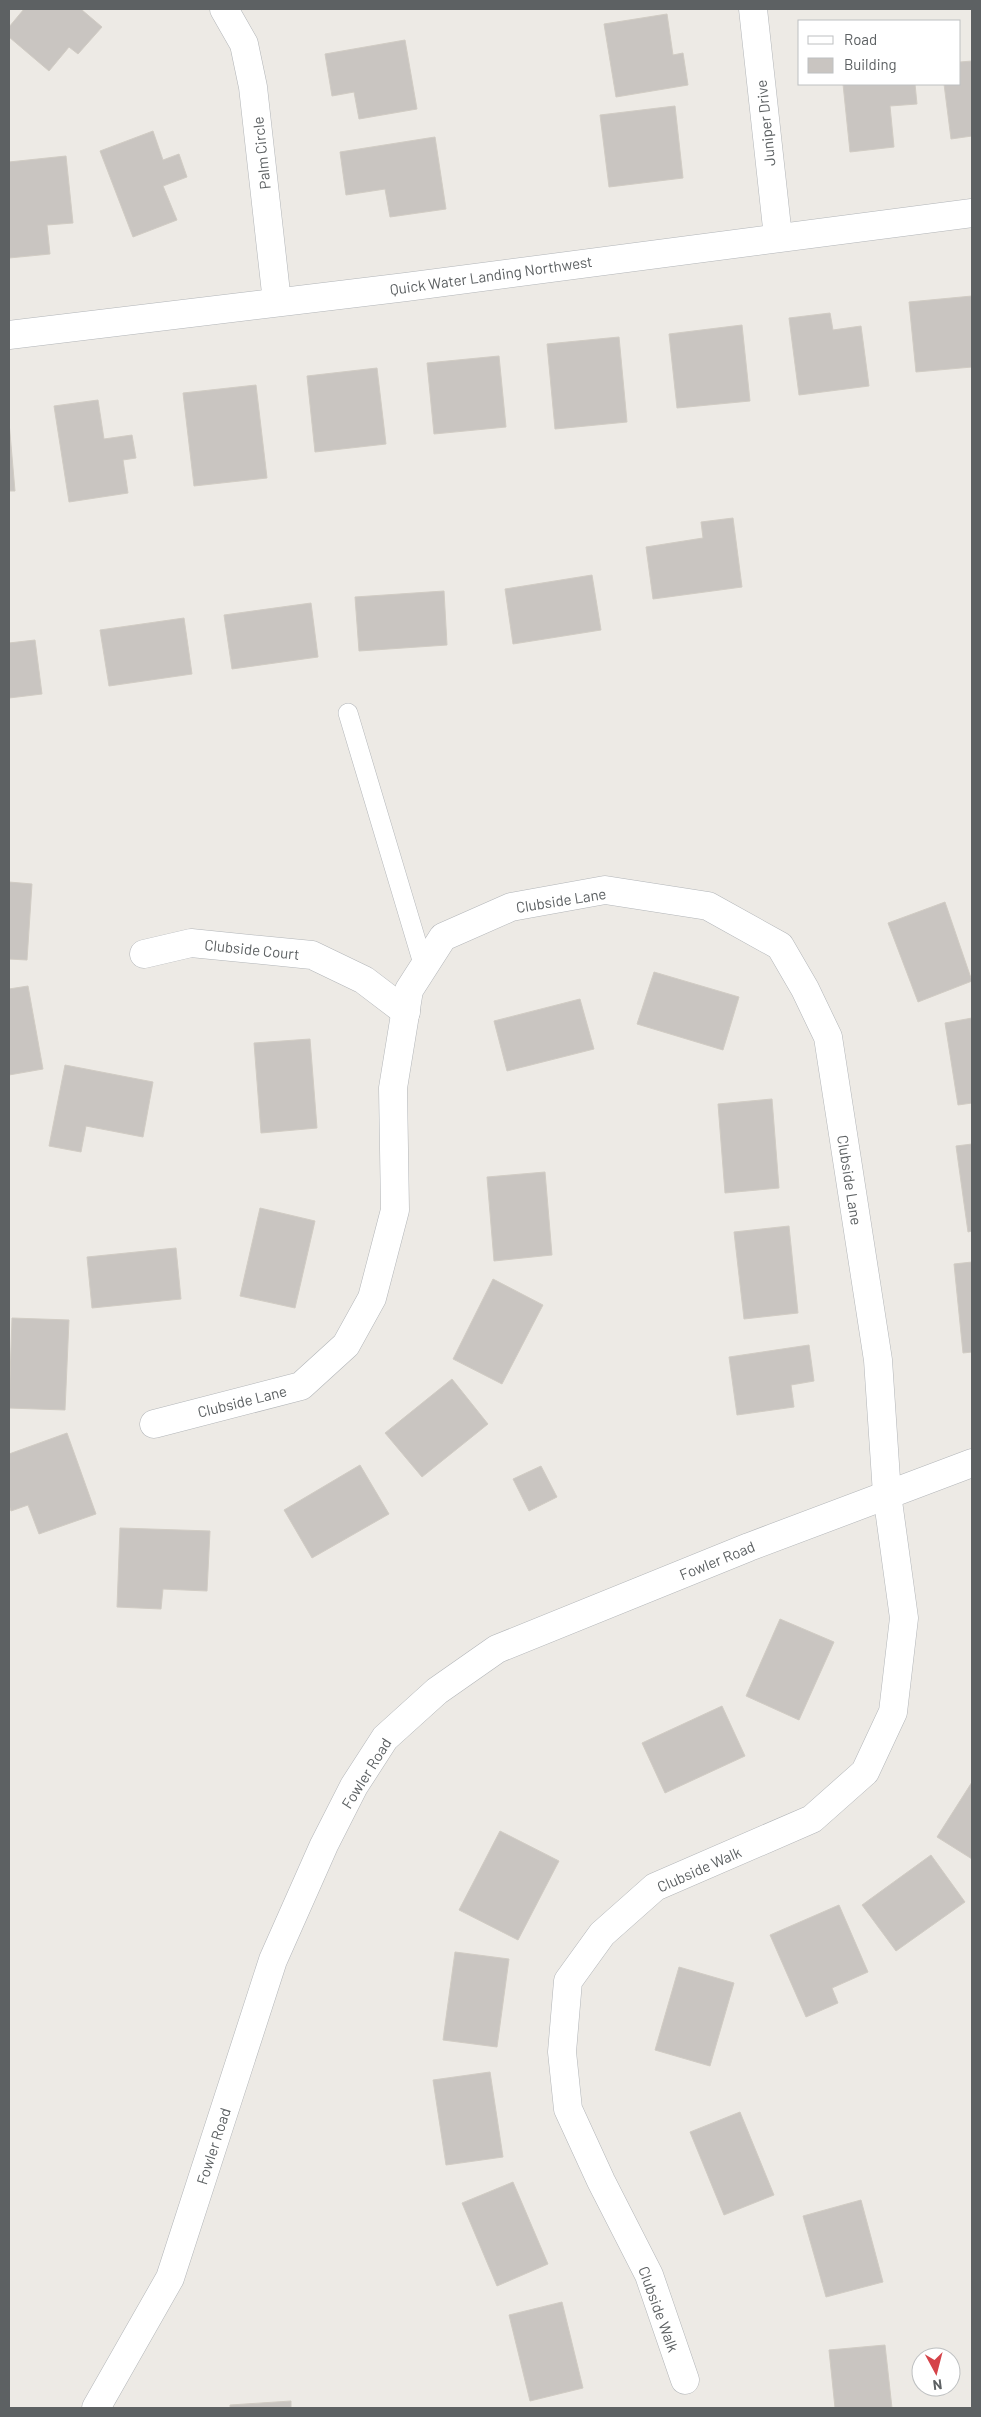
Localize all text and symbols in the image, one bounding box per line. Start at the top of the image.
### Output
legend [798,20,961,85]
text: Road [844,30,877,48]
text: Building [844,55,897,73]
street label: Juniper Drive [752,79,778,167]
street label: Palm Circle [248,116,274,190]
street label: Quick Water Landing Northwest [389,252,593,298]
street label: Clubside Lane [515,884,607,916]
street label: Clubside Court [204,935,300,963]
street label: Clubside Lane [834,1134,866,1226]
street label: Clubside Lane [196,1381,288,1421]
street label: Fowler Road [677,1537,757,1583]
street label: Fowler Road [337,1734,395,1812]
street label: Clubside Walk [654,1842,744,1896]
street label: Fowler Road [192,2105,234,2187]
street label: Clubside Walk [635,2264,683,2355]
north arrow [911,2347,961,2397]
text: N [932,2376,943,2394]

